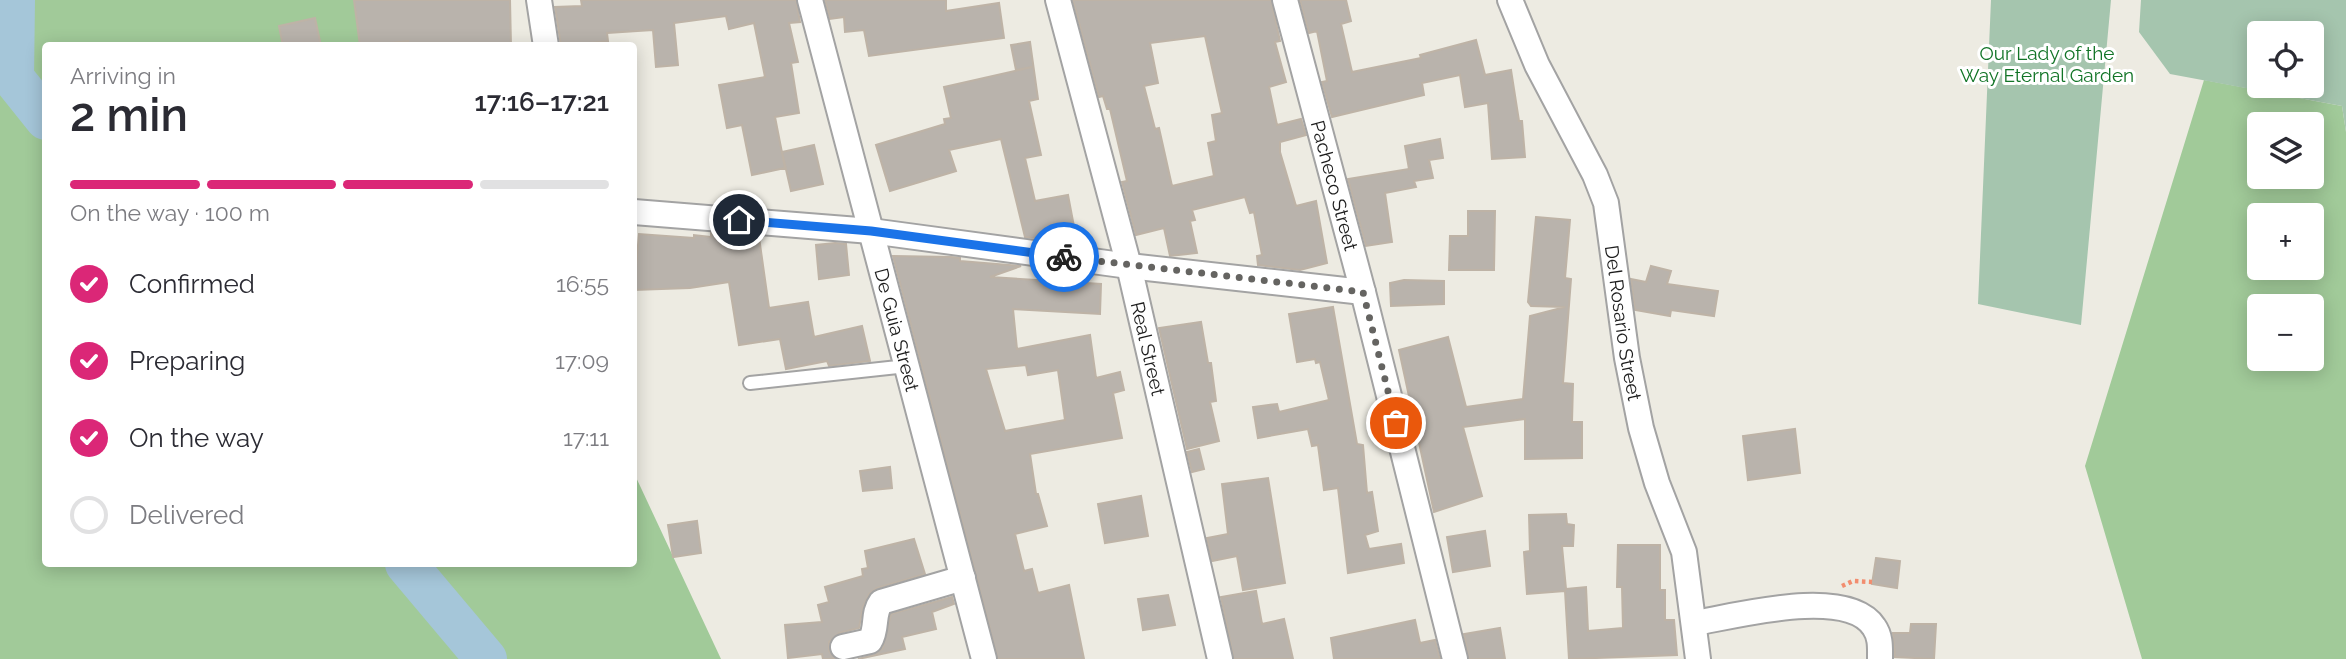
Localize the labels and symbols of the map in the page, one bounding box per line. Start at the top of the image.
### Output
park label: Our Lady of the Way Eternal Garden [1960,42,2134,86]
street label: Pacheco Street [1307,118,1363,254]
pin [709,190,769,250]
courier [1029,222,1099,292]
street label: Del Rosario Street [1601,244,1646,403]
street label: De Guia Street [870,266,924,394]
street label: Real Street [1127,299,1170,398]
pin [1366,393,1426,453]

